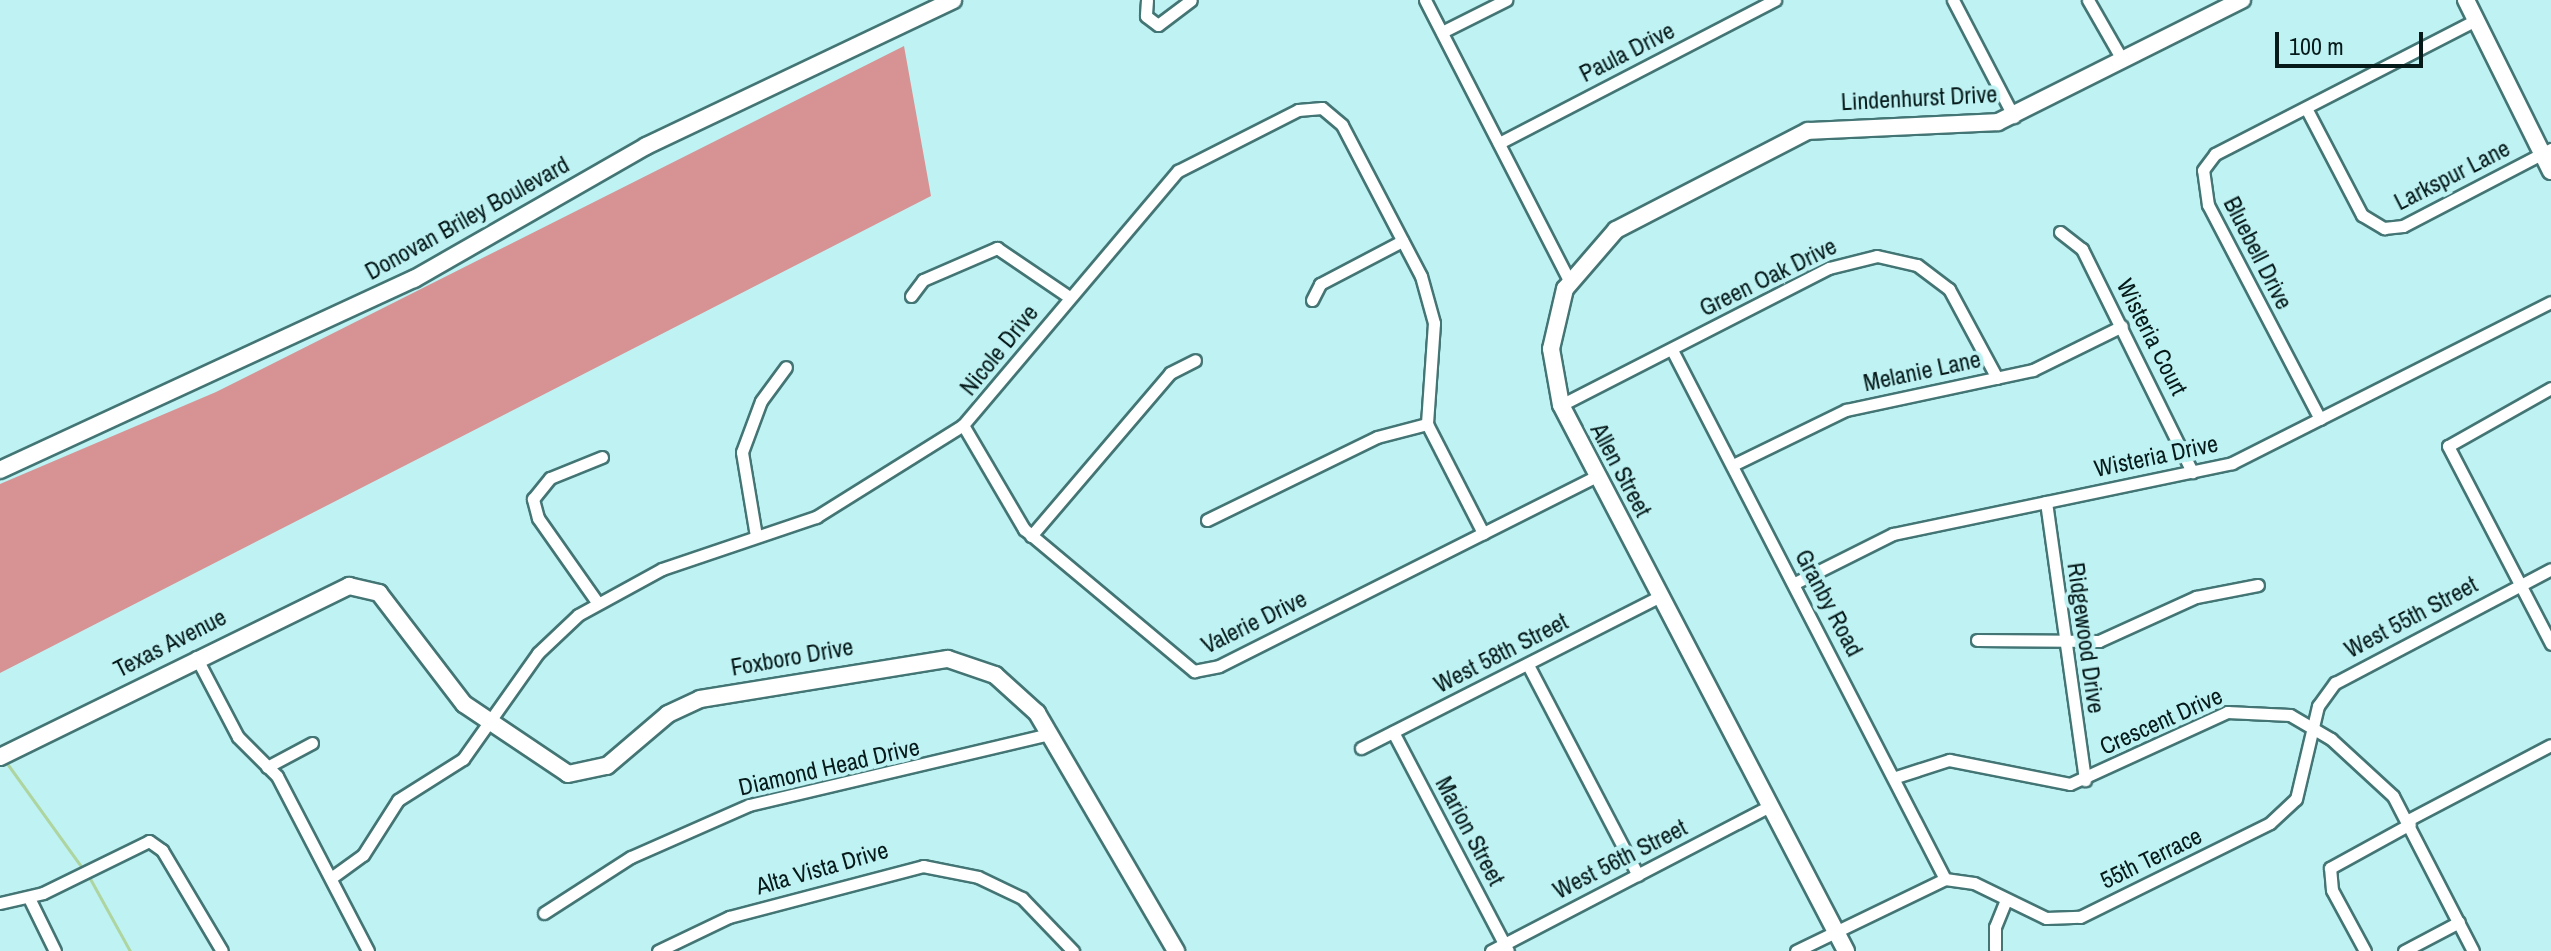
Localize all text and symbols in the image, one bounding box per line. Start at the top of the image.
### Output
street label: Paula Drive [1575,16,1679,88]
scale bar [2279,16,2427,66]
text: 100 m [2289,30,2344,62]
street label: Lindenhurst Drive [1840,80,1998,116]
street label: Larkspur Lane [2389,134,2515,216]
street label: Donovan Briley Boulevard [360,150,574,286]
street label: Bluebell Drive [2217,192,2299,314]
street label: Green Oak Drive [1695,231,1841,323]
street label: Wisteria Court [2110,274,2194,400]
street label: Nicole Drive [954,299,1044,401]
street label: Melanie Lane [1861,345,1983,397]
street label: Allen Street [1584,418,1658,522]
street label: Wisteria Drive [2092,429,2220,483]
street label: Granby Road [1789,545,1869,661]
street label: Ridgewood Drive [2061,561,2111,715]
street label: West 55th Street [2340,570,2482,664]
street label: Valerie Drive [1197,584,1311,660]
street label: Texas Avenue [109,602,231,684]
street label: West 58th Street [1429,607,1573,699]
street label: Foxboro Drive [729,632,855,682]
street label: Crescent Drive [2095,681,2227,761]
street label: Diamond Head Drive [736,732,922,802]
street label: Marion Street [1429,772,1511,890]
street label: West 56th Street [1548,813,1692,905]
street label: 55th Terrace [2096,821,2206,895]
street label: Alta Vista Drive [752,835,892,901]

